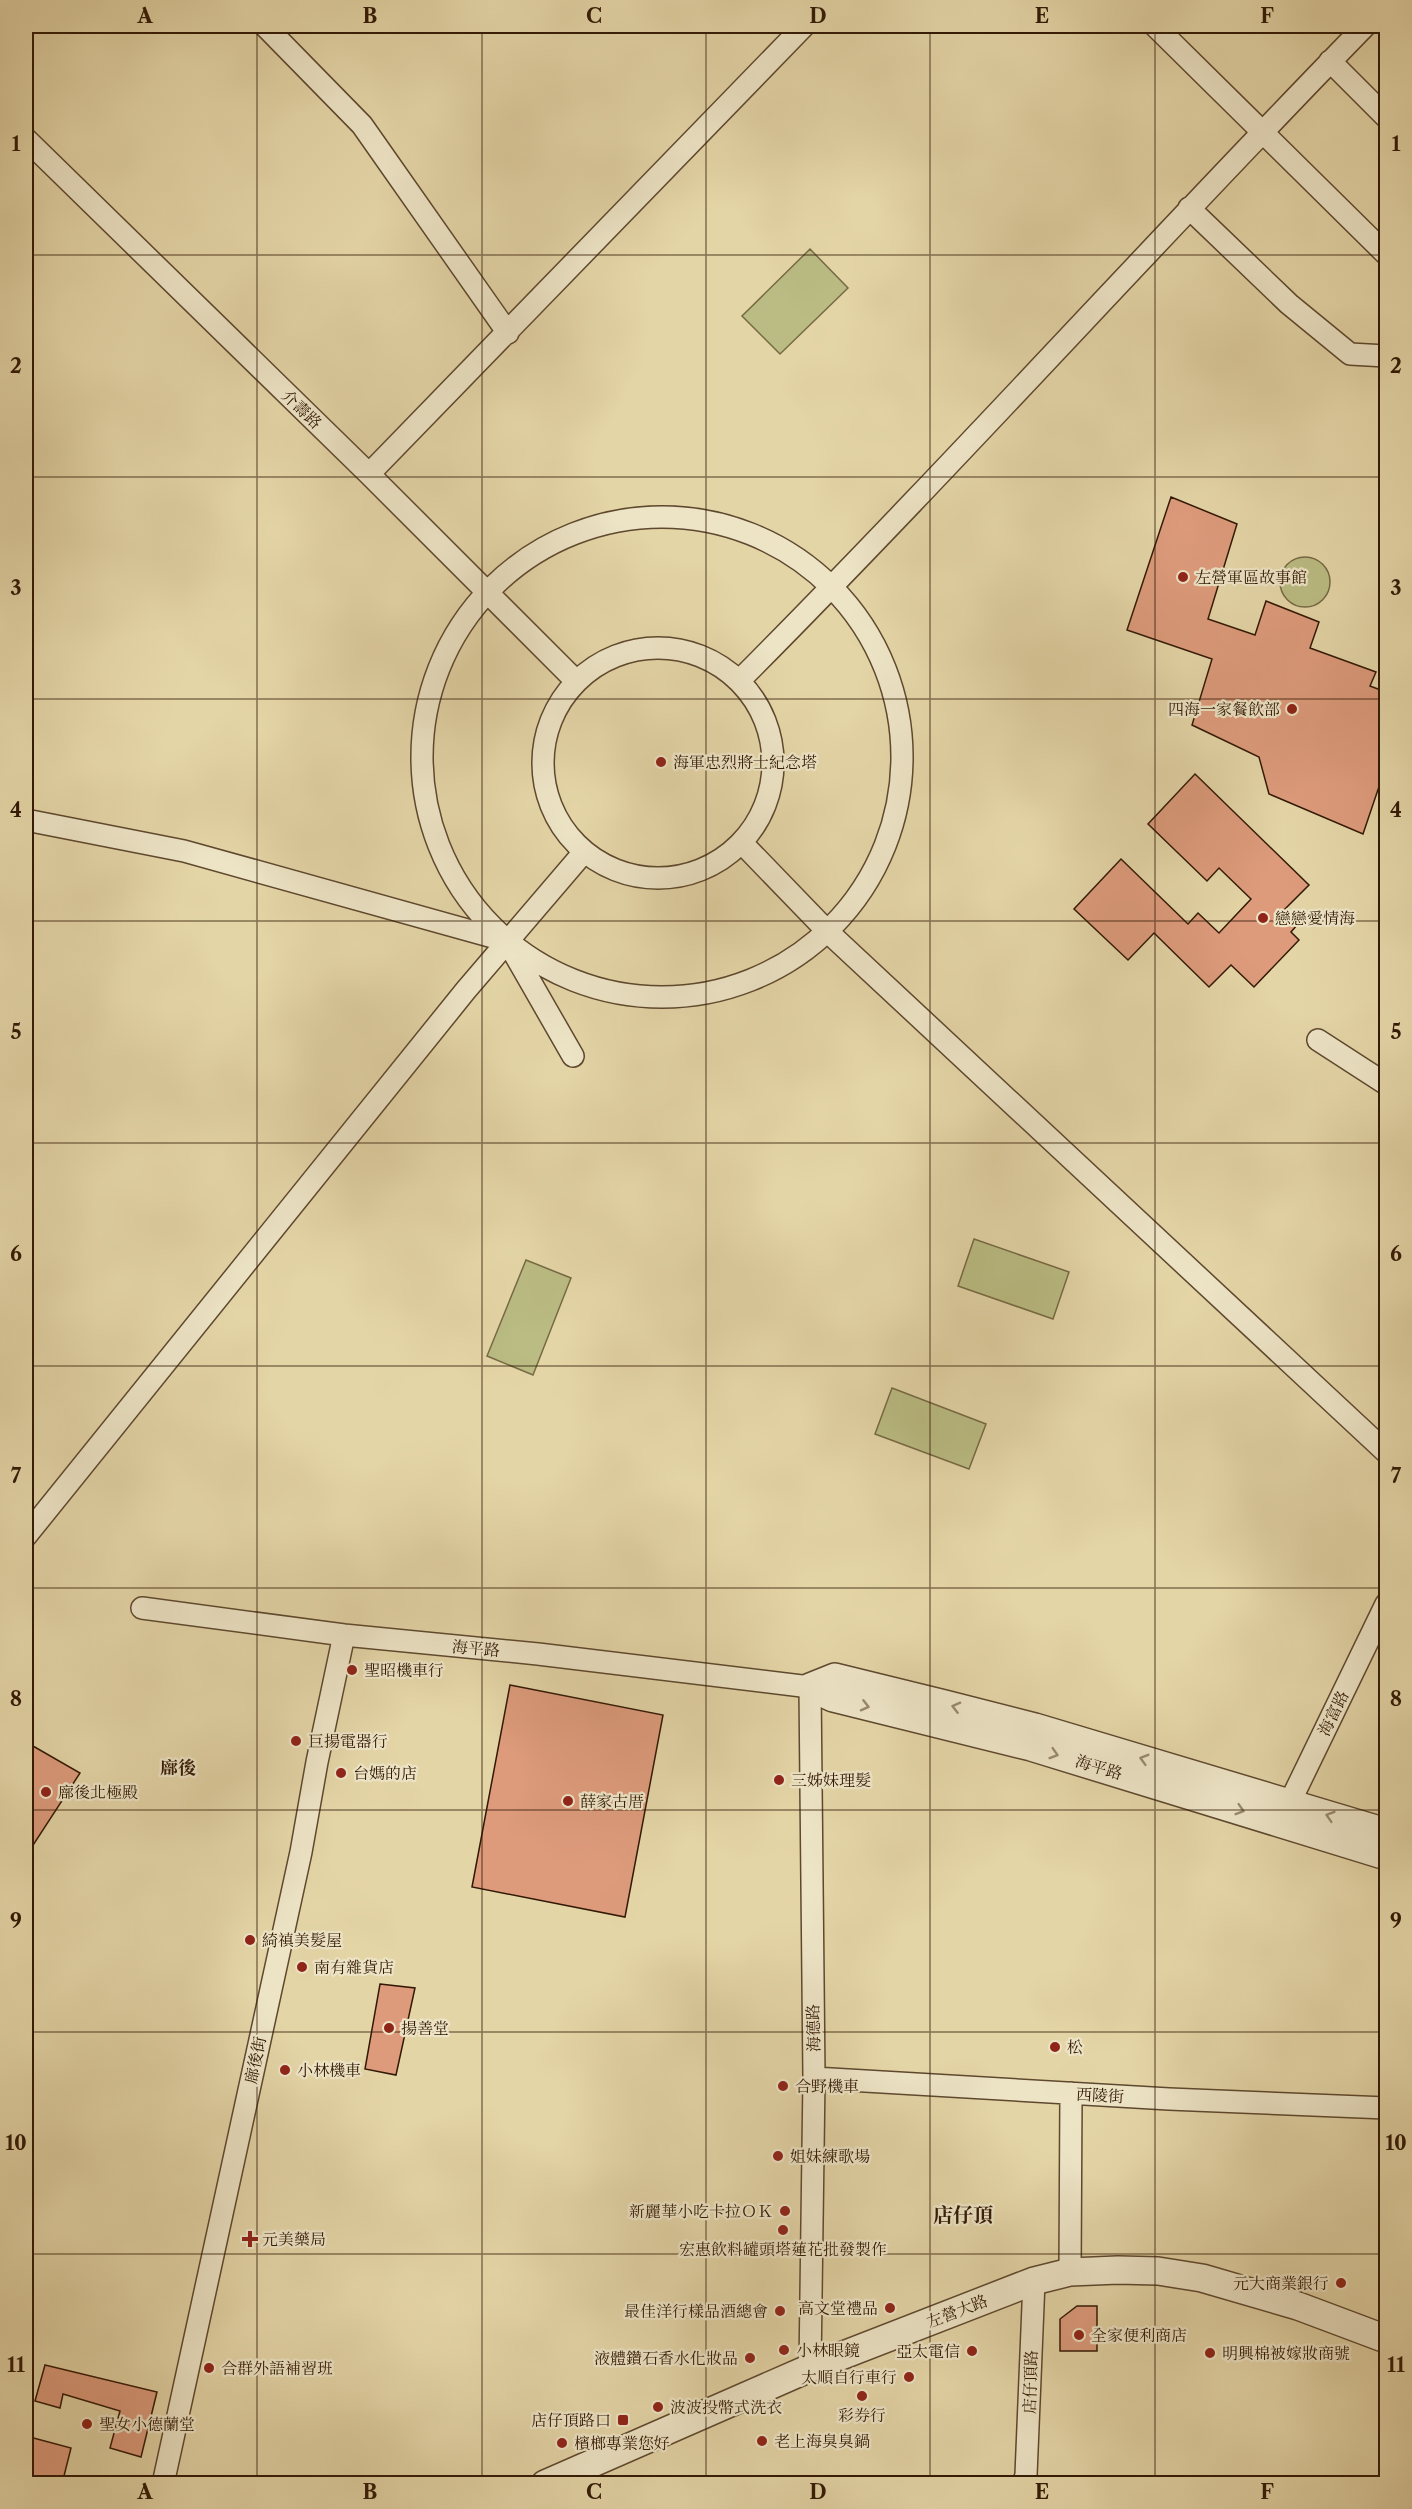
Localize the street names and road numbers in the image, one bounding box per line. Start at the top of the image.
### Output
street label: 介壽路 [278,385,326,433]
street label: 海平路 [451,1636,501,1660]
street label: 海富路 [1313,1687,1353,1739]
street label: 海平路 [1073,1750,1125,1784]
street label: 海德路 [803,2004,823,2052]
street label: 廍後街 [240,2034,270,2086]
street label: 西陵街 [1076,2084,1124,2106]
street label: 左營大路 [924,2290,990,2332]
street label: 店仔頂路 [1019,2350,1041,2414]

